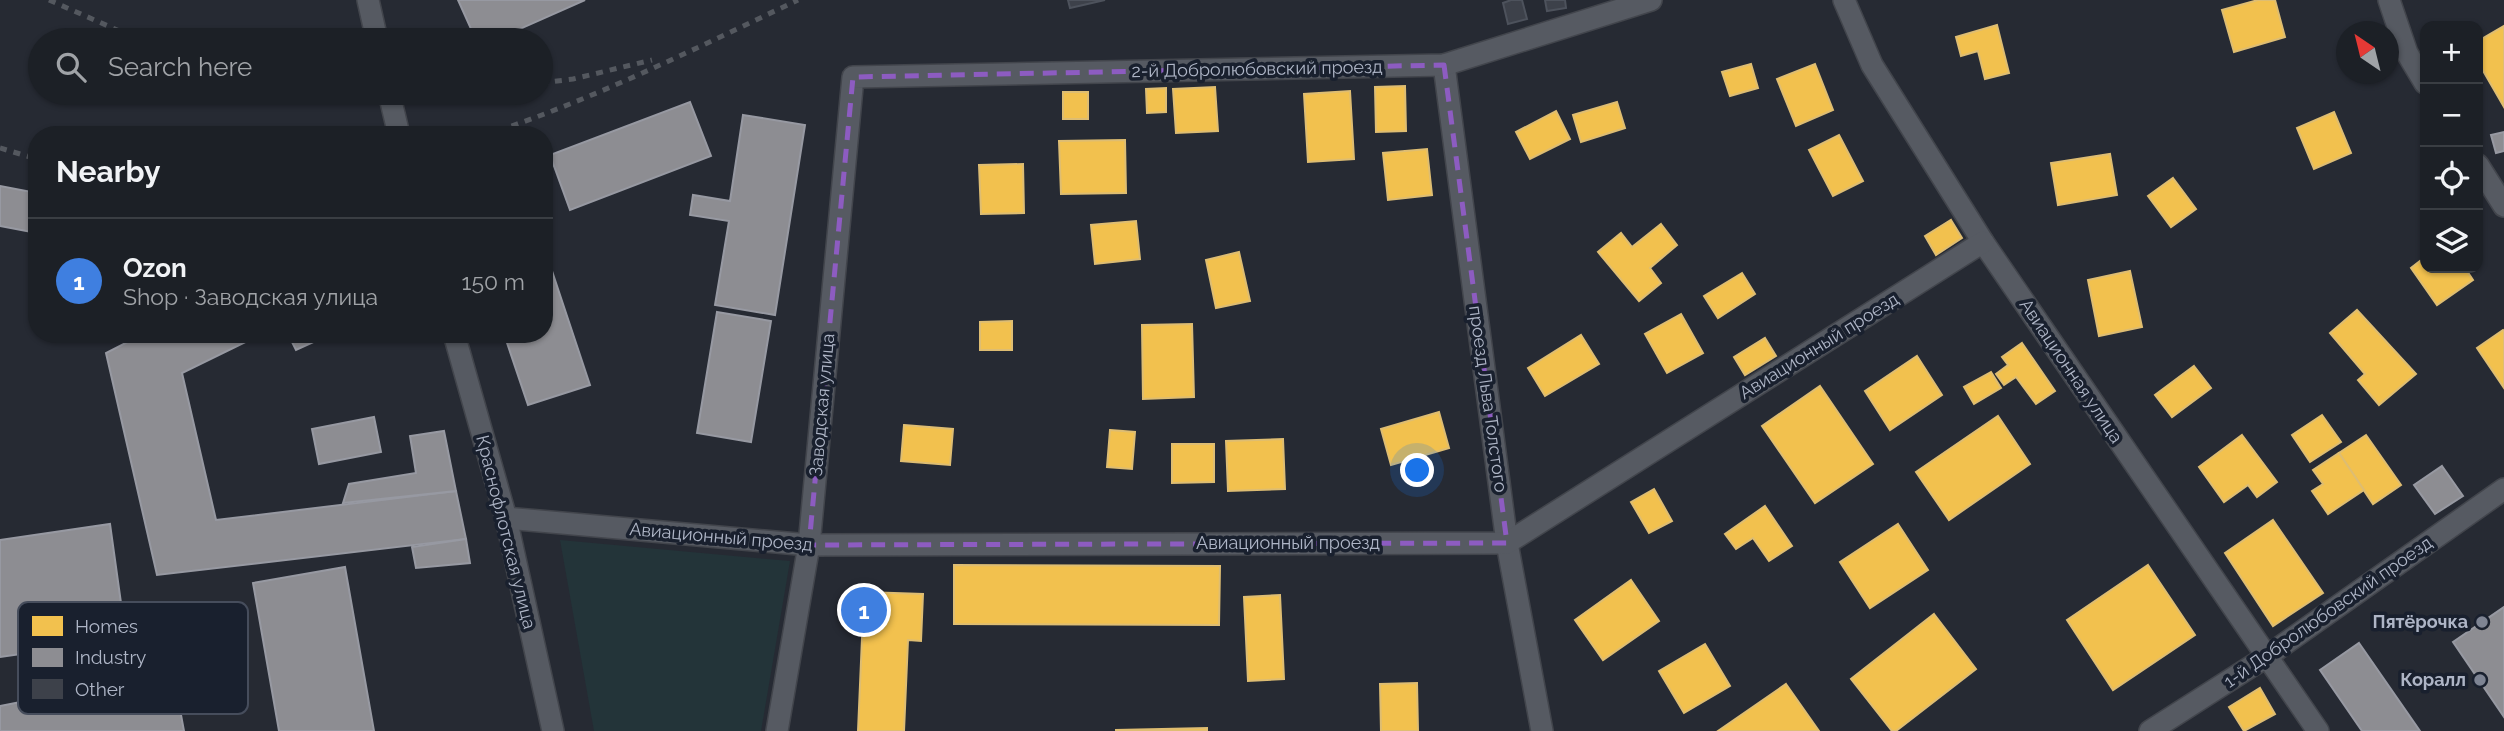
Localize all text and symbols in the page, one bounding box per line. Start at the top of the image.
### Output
north arrow [2336,21,2399,84]
map controls [2420,21,2483,273]
button: + [2420,21,2483,84]
search box [28,28,553,105]
icon: search [52,48,90,86]
text: Search here [108,52,252,82]
street label: 2-й Добролюбовский проезд [1131,56,1383,81]
button: − [2420,84,2483,147]
button: locate [2420,147,2483,210]
text: Nearby [56,154,160,189]
button: layers [2420,210,2483,273]
text: Ozon [123,253,187,283]
text: 1 [73,268,85,295]
text: 150 m [462,268,525,295]
text: Shop · Заводская улица [123,283,378,310]
street label: Авиационный проезд [1735,288,1902,403]
street label: Авиационная улица [2015,295,2127,447]
street label: проезд Льва Толстого [1465,304,1512,494]
street label: Заводская улица [805,332,838,477]
street label: Краснофлотская улица [472,433,541,631]
your location [1400,453,1434,487]
street label: Авиационный проезд [629,518,814,555]
street label: 1-й Добролюбовский проезд [2220,531,2436,692]
street label: Авиационный проезд [1196,532,1380,553]
pin: 1 [841,584,887,636]
legend [18,602,248,714]
place label: Пятёрочка [2372,611,2468,632]
marker: Пятёрочка [2474,614,2490,630]
text: Homes [75,615,138,637]
text: Industry [75,646,146,668]
place label: Коралл [2400,669,2466,690]
marker: Коралл [2472,672,2488,688]
text: Other [75,678,125,700]

